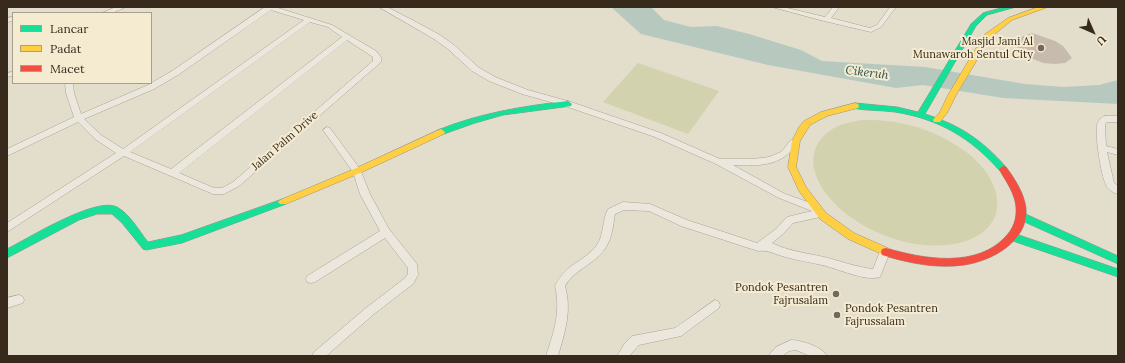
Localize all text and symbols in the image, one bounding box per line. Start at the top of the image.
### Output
legend [12,12,152,84]
north arrow [1073,12,1113,52]
text: Lancar [50,21,88,36]
text: U [1094,33,1109,48]
place label: Masjid Jami Al Munawaroh Sentul City [913,35,1033,61]
text: Padat [50,41,81,56]
marker: Masjid Jami Al Munawaroh Sentul City [1036,43,1046,53]
text: Macet [50,61,85,76]
water label: Cikeruh [845,63,889,83]
street label: Jalan Palm Drive [249,109,321,173]
place label: Pondok Pesantren Fajrusalam [735,281,828,307]
marker: Pondok Pesantren Fajrusalam [831,289,841,299]
place label: Pondok Pesantren Fajrussalam [845,302,938,328]
marker: Pondok Pesantren Fajrussalam [832,310,842,320]

